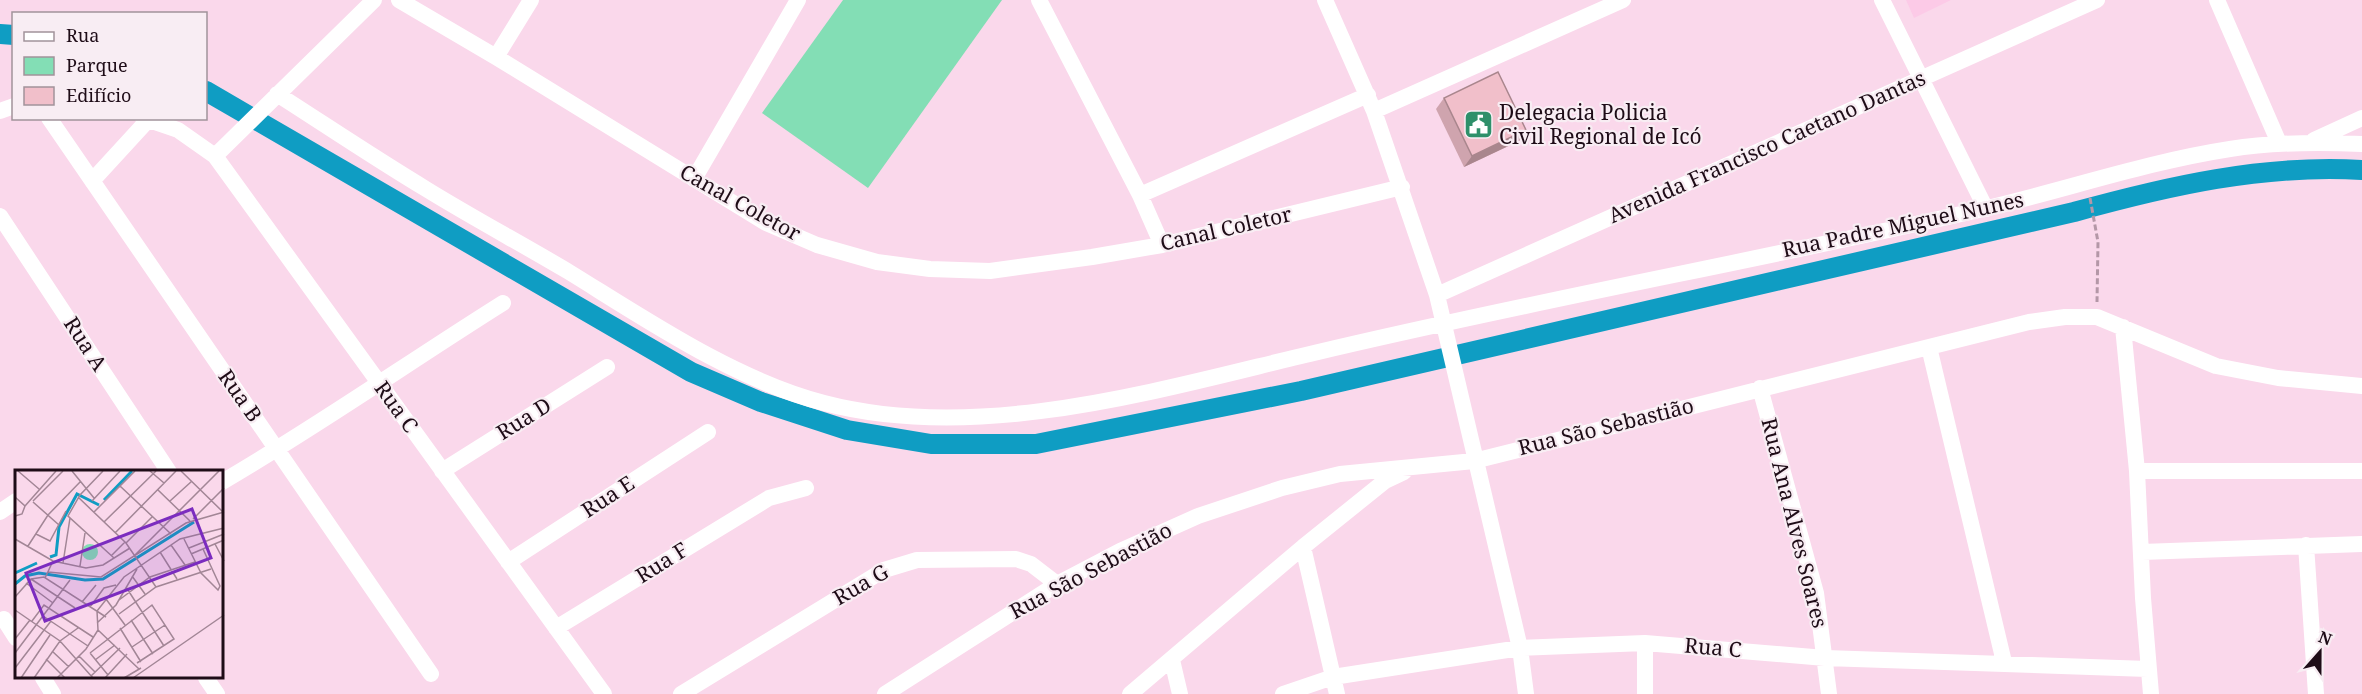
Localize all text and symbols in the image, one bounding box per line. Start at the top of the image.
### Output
legend [12,12,207,120]
text: Rua [66,23,99,47]
text: Parque [66,53,128,77]
street label: Avenida Francisco Caetano Dantas [1603,63,1930,229]
text: Edifício [66,83,131,107]
place label: Delegacia Policia Civil Regional de Icó [1499,98,1702,150]
public building icon: Delegacia Policia Civil Regional de Icó [1462,109,1494,141]
street label: Canal Coletor [675,157,806,247]
street label: Rua Padre Miguel Nunes [1779,185,2026,263]
street label: Canal Coletor [1157,199,1294,257]
street label: Rua A [58,311,114,376]
street label: Rua B [213,364,269,427]
street label: Rua C [369,375,425,438]
street label: Rua D [491,390,556,446]
street label: Rua São Sebastião [1515,391,1697,461]
street label: Rua Ana Alves Soares [1755,415,1835,631]
street label: Rua E [576,469,639,524]
inset map [15,470,224,679]
street label: Rua São Sebastião [1004,515,1177,625]
street label: Rua F [630,535,693,589]
street label: Rua G [828,557,893,611]
north arrow [2290,622,2350,682]
text: N [2316,625,2336,651]
street label: Rua C [1683,631,1743,663]

